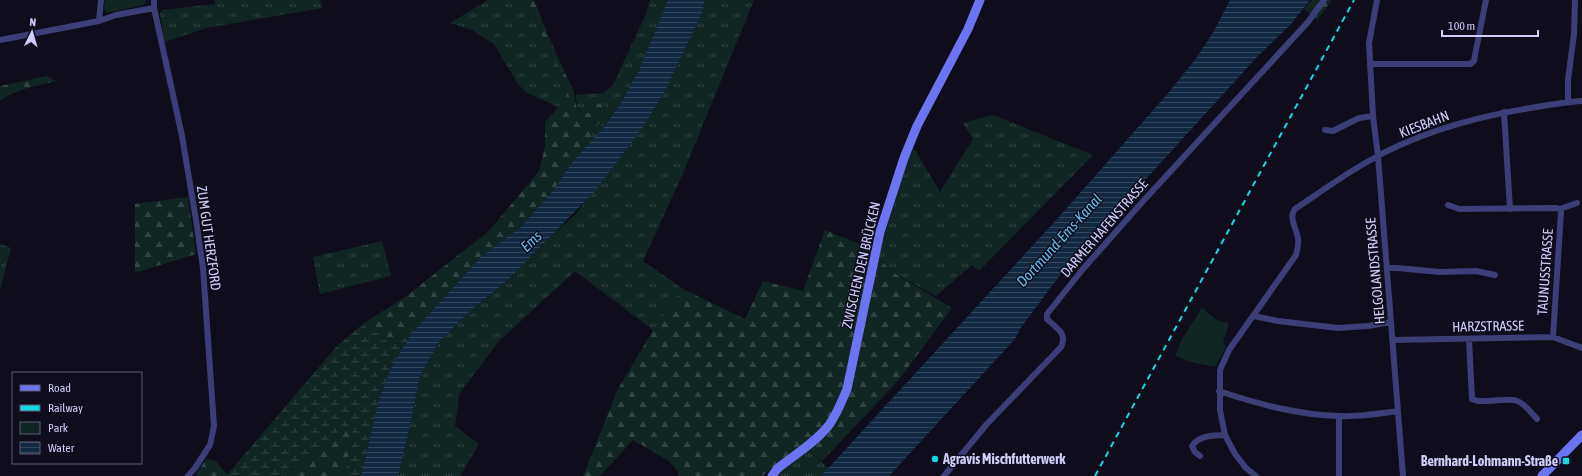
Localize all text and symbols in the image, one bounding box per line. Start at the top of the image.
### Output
north arrow [12,12,52,52]
scale bar [1442,12,1538,38]
text: N [29,16,37,28]
text: 100 m [1448,19,1475,33]
street label: KIESBAHN [1397,107,1451,141]
street label: DARMER HAFENSTRASSE [1057,176,1151,280]
street label: ZUM GUT HERZFORD [194,185,224,292]
water label: Dortmund-Ems-Kanal [1013,190,1105,290]
street label: ZWISCHEN DEN BRÜCKEN [839,200,883,330]
street label: HELGOLANDSTRASSE [1362,217,1388,325]
water label: Ems [517,227,545,255]
street label: TAUNUSSTRASSE [1534,228,1556,316]
street label: HARZSTRASSE [1452,317,1524,335]
legend [12,372,142,464]
text: Road [48,381,71,395]
text: Railway [48,401,83,415]
text: Park [48,421,69,435]
text: Water [48,441,75,455]
place label: Agravis Mischfutterwerk [942,451,1066,467]
place label: Bernhard-Lohmann-Straße [1421,453,1558,469]
marker: Agravis Mischfutterwerk [930,454,940,464]
marker: Bernhard-Lohmann-Straße [1561,456,1571,466]

